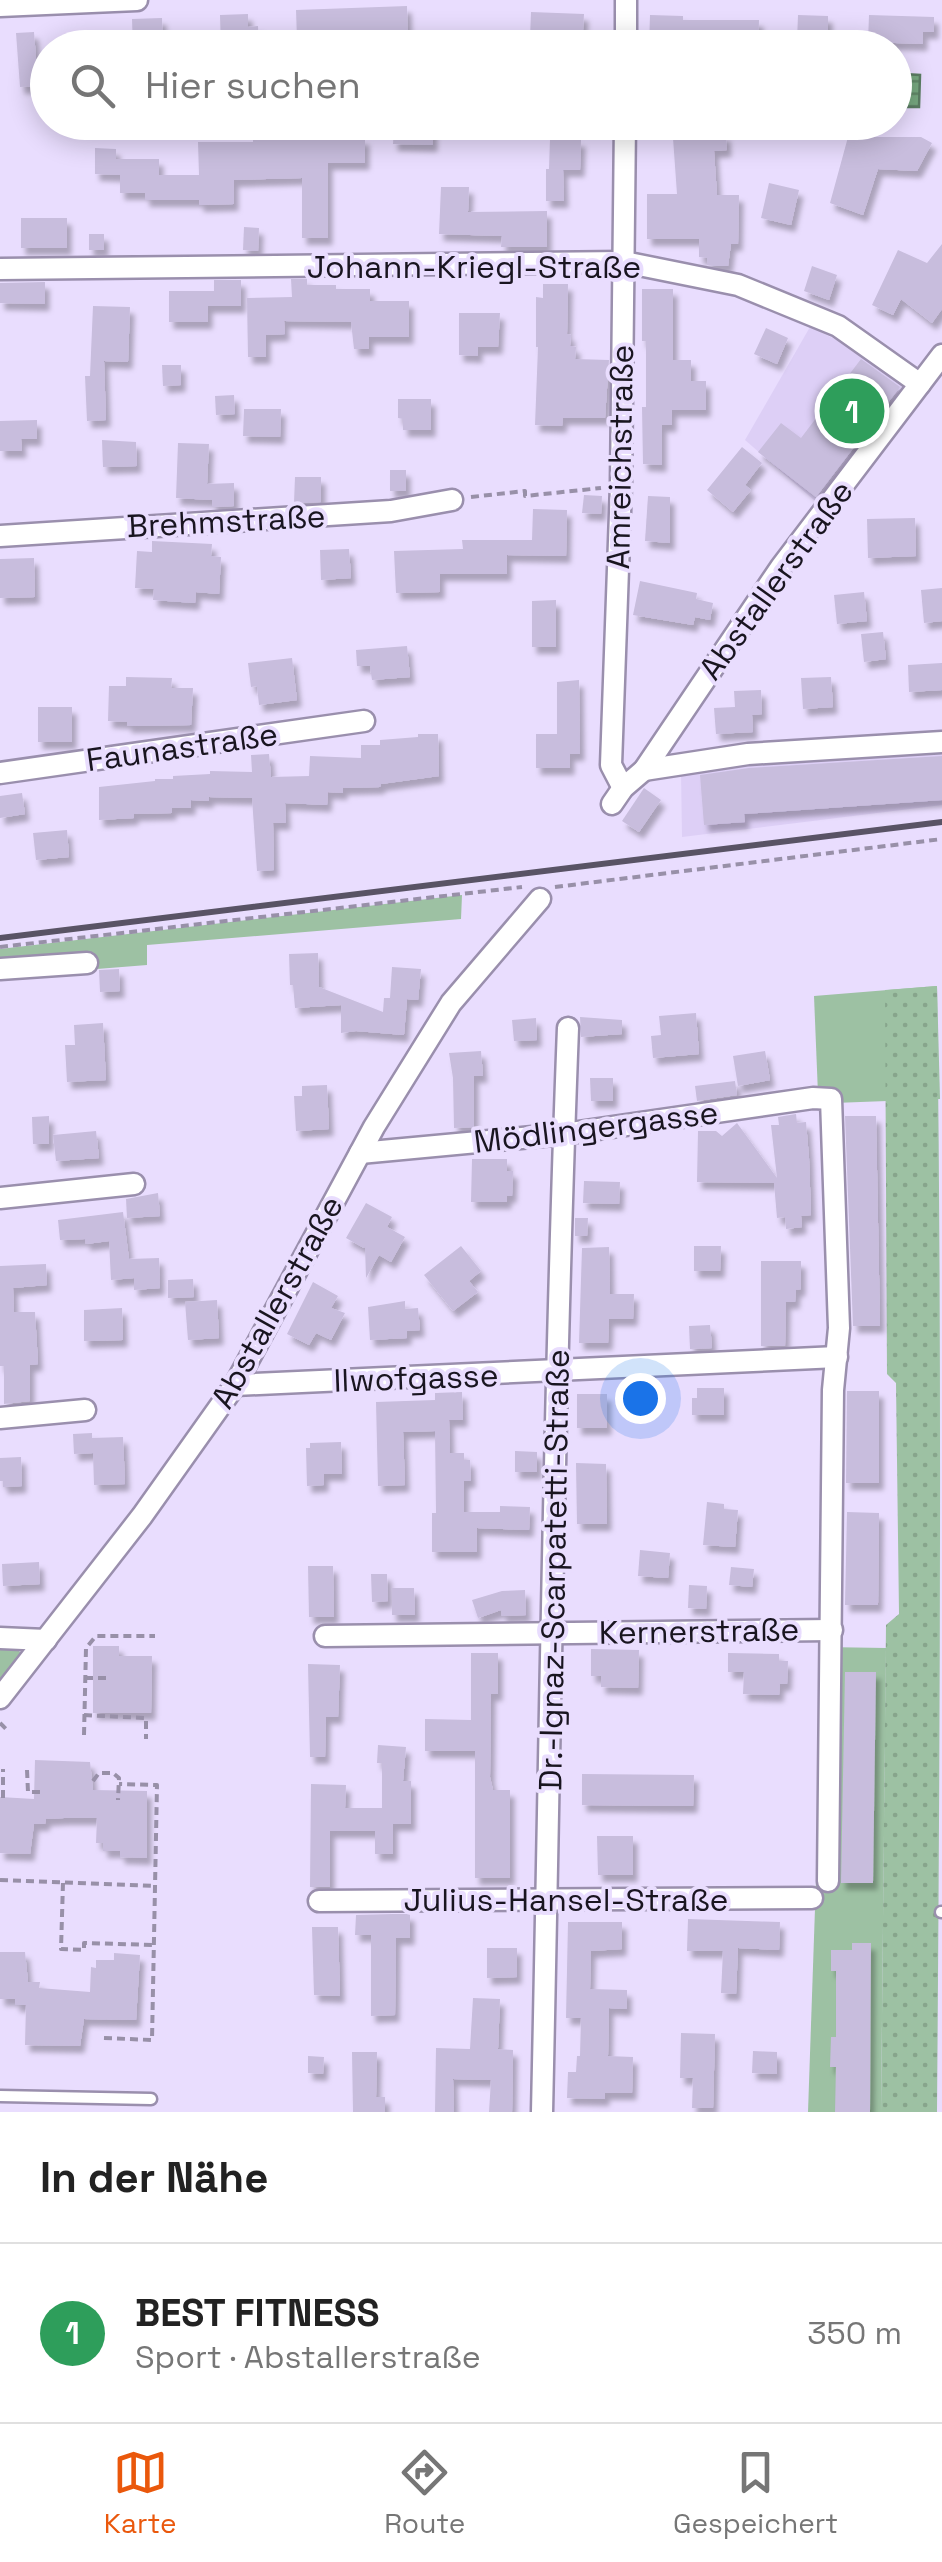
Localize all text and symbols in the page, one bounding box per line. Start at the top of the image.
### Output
search box [30,30,912,140]
icon: search [65,58,120,113]
text: Hier suchen [145,61,361,109]
street label: Johann-Kriegl-Straße [307,247,641,287]
street label: Amreichstraße [598,344,642,570]
pin: 1 [820,374,884,448]
street label: Abstallerstraße [690,472,862,688]
street label: Brehmstraße [126,496,326,546]
street label: Faunastraße [84,714,280,780]
street label: Mödlingergasse [472,1092,720,1162]
street label: Abstallerstraße [202,1189,352,1415]
street label: Dr.-Ignaz-Scarpatetti-Straße [530,1349,578,1791]
street label: Ilwofgasse [333,1355,499,1401]
your location [615,1373,666,1424]
street label: Kernerstraße [598,1609,800,1653]
street label: Julius-Hansel-Straße [404,1880,728,1920]
text: In der Nähe [40,2151,268,2204]
text: BEST FITNESS [135,2289,380,2337]
text: 1 [65,2313,80,2353]
text: 350 m [807,2313,902,2353]
text: Sport · Abstallerstraße [135,2337,481,2377]
tab: Karte [104,2445,177,2541]
tab: Route [384,2445,465,2541]
tab: Gespeichert [673,2445,838,2541]

